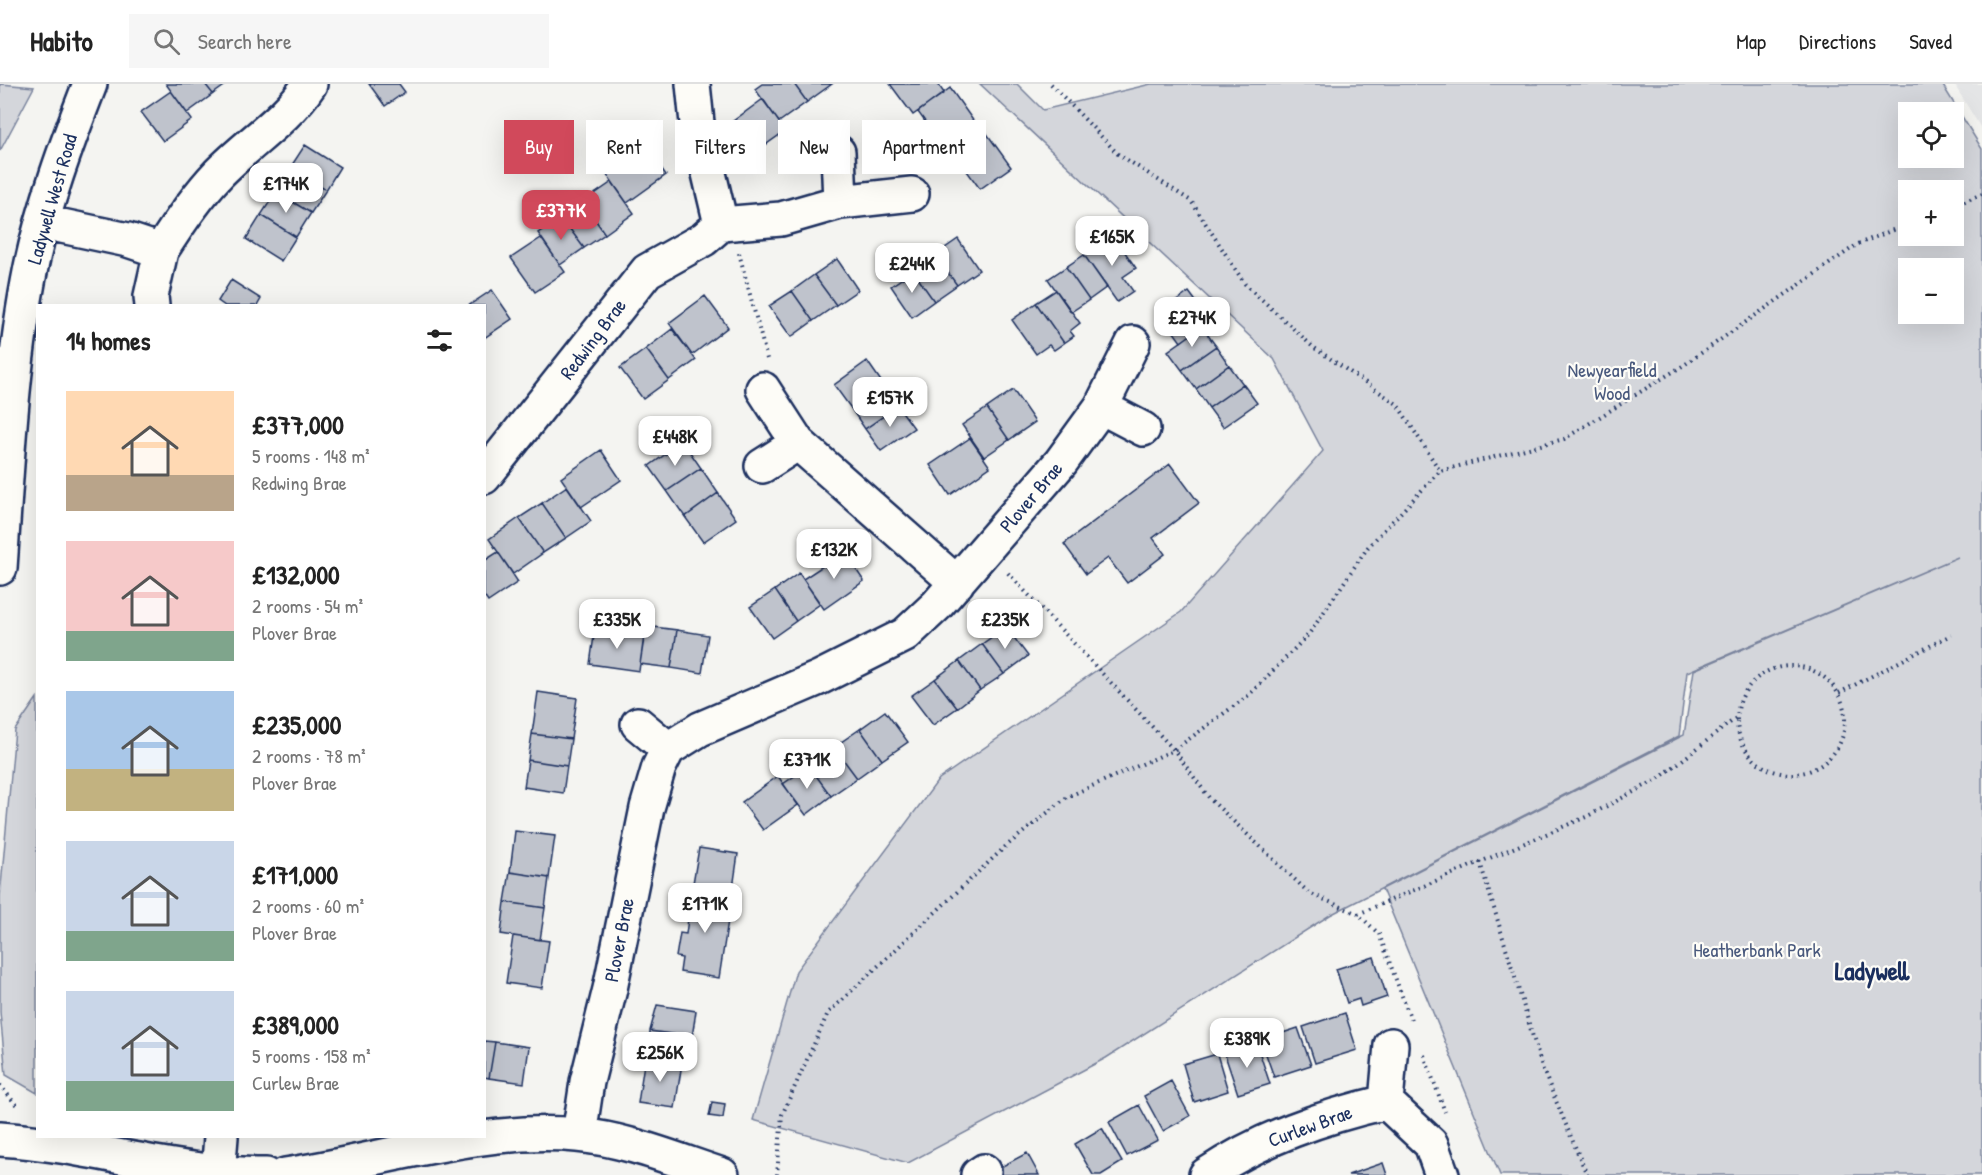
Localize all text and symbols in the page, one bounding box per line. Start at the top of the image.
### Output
search box [129,14,549,68]
text: Habito [30,22,93,60]
icon: search [150,25,183,58]
text: Search here [198,26,292,56]
text: Map [1736,27,1766,56]
text: Directions [1799,27,1876,56]
text: Saved [1909,27,1952,56]
map controls [1898,102,1964,324]
button: locate [1898,102,1964,168]
chip: Buy [504,120,574,174]
chip: Rent [586,120,663,174]
chip: Filters [675,120,766,174]
chip: New [778,120,850,174]
chip: Apartment [862,120,986,174]
street label: Ladywell West Road [20,130,83,267]
pin: £174K [244,163,328,214]
text: £174K [263,169,309,196]
button: + [1898,180,1964,246]
pin: £377K [519,190,603,241]
text: £377K [536,196,586,223]
pin: £165K [1070,216,1154,267]
text: £165K [1089,222,1135,249]
pin: £244K [870,243,954,294]
text: £244K [889,249,935,276]
button: − [1898,258,1964,324]
street label: Redwing Brae [553,293,632,385]
pin: £274K [1150,297,1234,348]
text: £274K [1168,303,1216,330]
text: 14 homes [66,323,151,358]
icon: filters [423,324,456,357]
park label: Newyearfield Wood [1568,356,1657,406]
pin: £157K [848,377,932,428]
text: £157K [866,383,914,410]
text: £377,000 [252,407,344,442]
icon: home [114,415,186,487]
pin: £448K [633,416,717,467]
text: £448K [652,422,698,449]
text: 5 rooms · 148 m² [252,442,370,469]
street label: Plover Brae [993,455,1068,538]
text: Redwing Brae [252,469,347,496]
pin: £132K [792,529,876,580]
text: £132K [810,535,858,562]
text: £132,000 [252,557,340,592]
icon: home [114,565,186,637]
text: 2 rooms · 54 m² [252,592,363,619]
pin: £335K [575,599,659,650]
pin: £235K [963,599,1047,650]
text: £335K [593,605,641,632]
text: £235K [981,605,1029,632]
text: Plover Brae [252,619,337,646]
text: £235,000 [252,707,341,742]
icon: home [114,715,186,787]
pin: £371K [765,739,849,790]
text: 2 rooms · 78 m² [252,742,366,769]
text: £371K [783,745,831,772]
text: Plover Brae [252,769,337,796]
text: £171,000 [252,857,338,892]
icon: home [114,865,186,937]
pin: £171K [663,883,747,934]
text: £171K [682,889,728,916]
text: 2 rooms · 60 m² [252,892,364,919]
street label: Plover Brae [597,896,640,984]
text: Plover Brae [252,919,337,946]
park label: Heatherbank Park [1693,936,1821,963]
district label: Ladywell [1835,953,1910,989]
text: £389,000 [252,1007,339,1042]
icon: home [114,1015,186,1087]
pin: £389K [1205,1018,1289,1069]
text: £389K [1224,1024,1270,1051]
pin: £256K [618,1032,702,1083]
text: £256K [636,1038,684,1065]
text: 5 rooms · 158 m² [252,1042,371,1069]
text: Curlew Brae [252,1069,339,1096]
street label: Curlew Brae [1264,1098,1356,1153]

